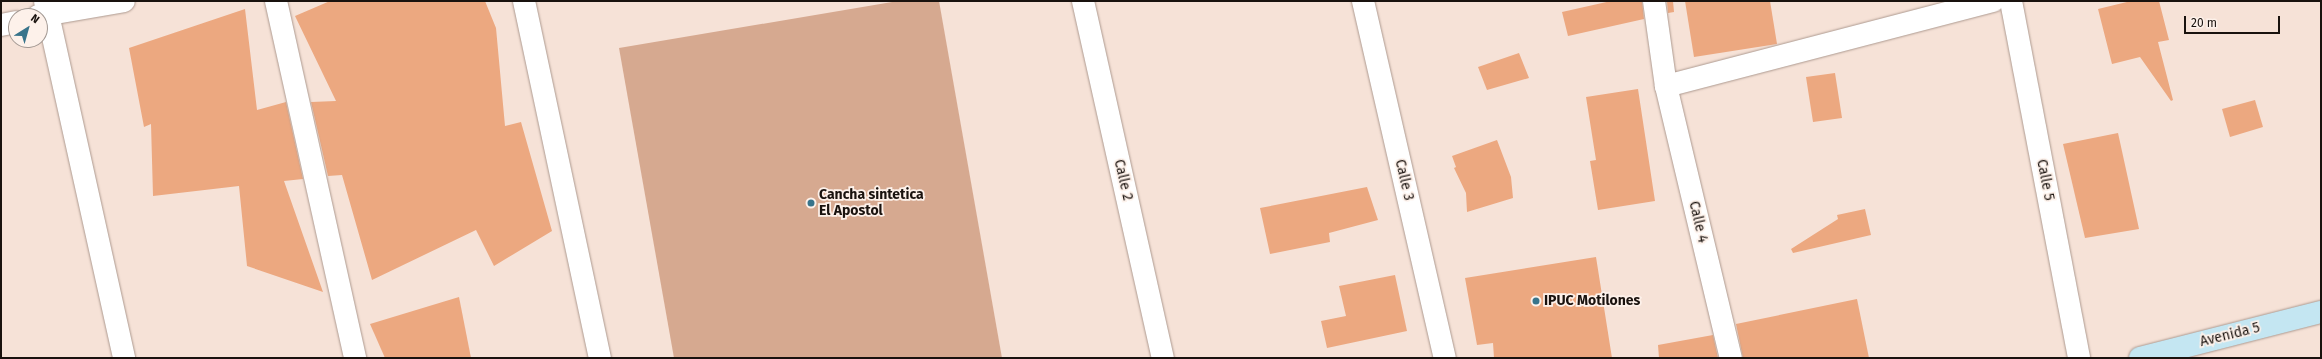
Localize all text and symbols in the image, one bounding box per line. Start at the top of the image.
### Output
north arrow [8,8,48,48]
scale bar [2186,8,2282,34]
text: N [28,11,42,26]
text: 20 m [2191,16,2217,30]
street label: Calle 2 [1110,158,1136,202]
street label: Calle 3 [1391,158,1417,202]
street label: Calle 5 [2033,158,2057,202]
place label: Cancha sintetica El Apostol [819,187,924,220]
marker: Cancha sintetica El Apostol [806,198,816,208]
street label: Calle 4 [1685,200,1711,244]
place label: IPUC Motilones [1544,293,1640,309]
marker: IPUC Motilones [1531,296,1541,306]
street label: Avenida 5 [2198,319,2262,351]

